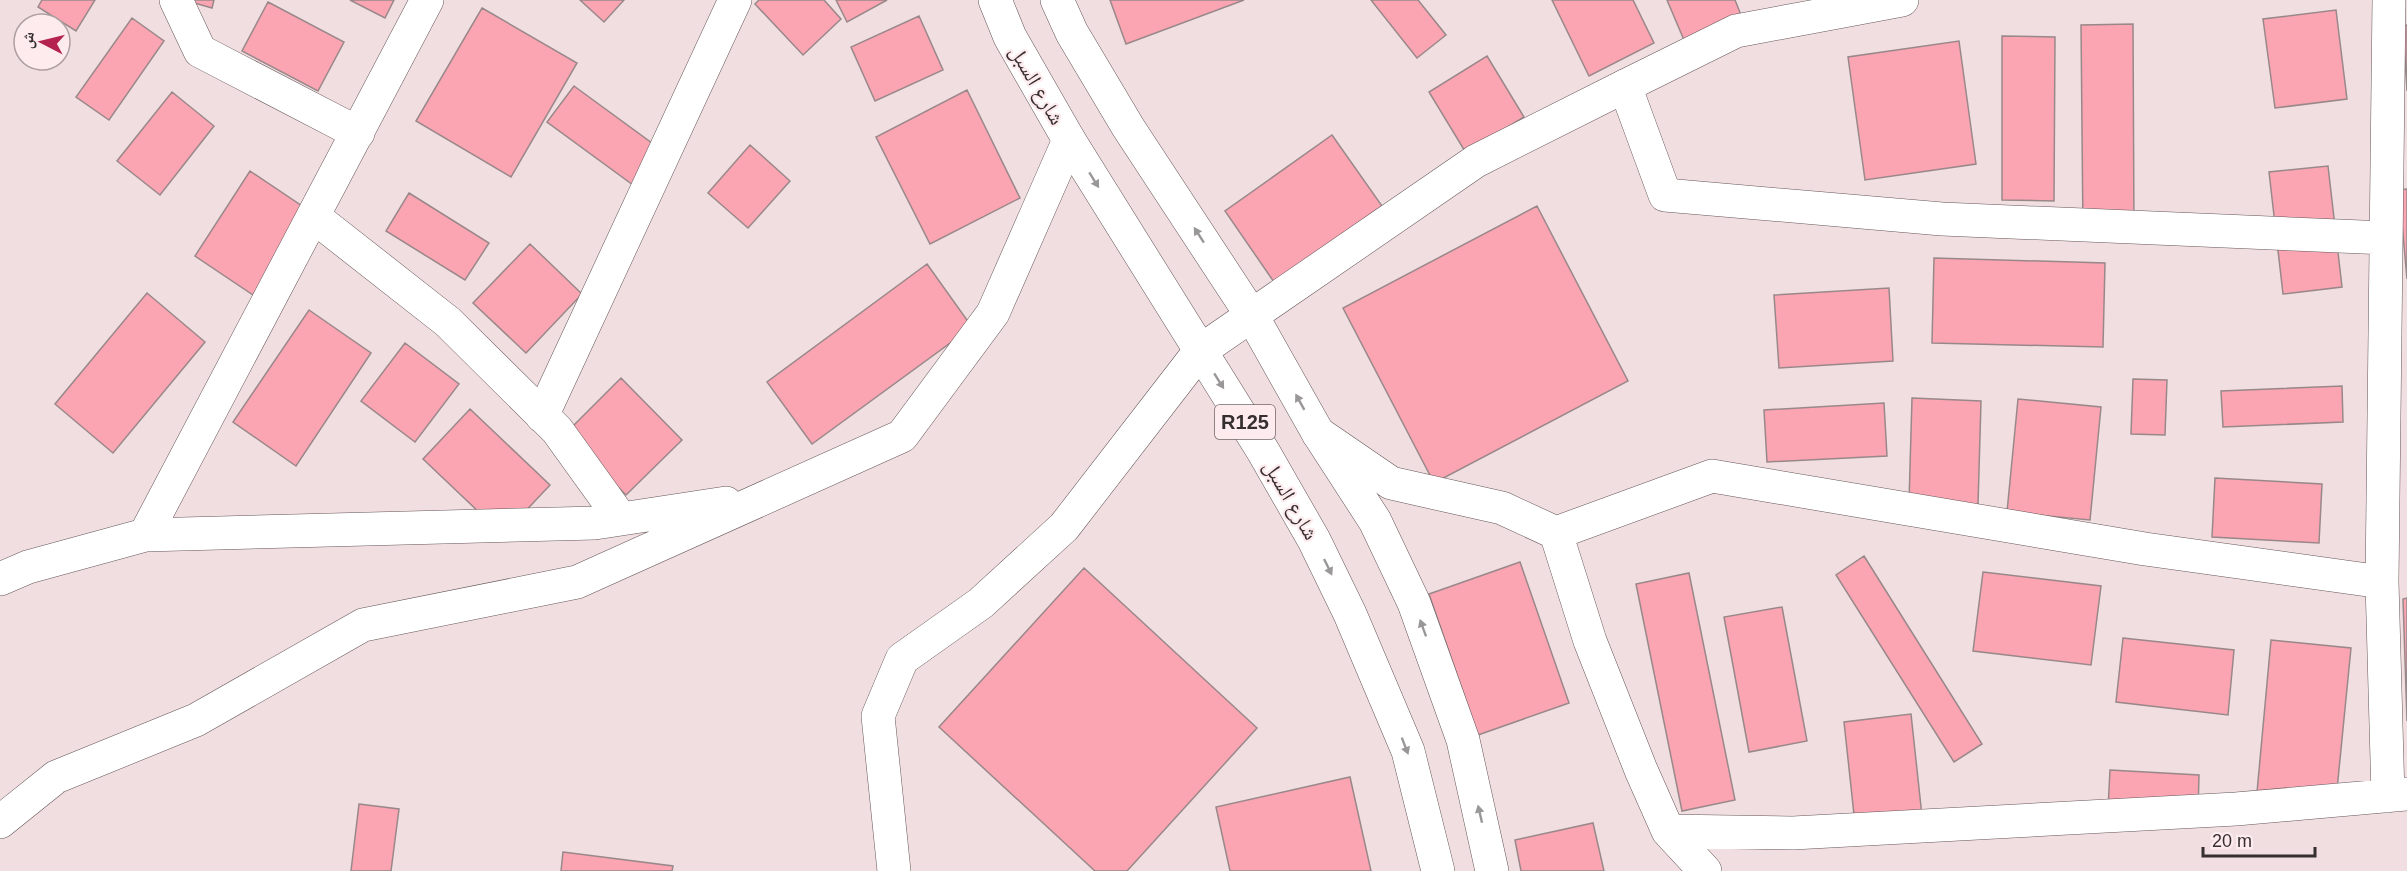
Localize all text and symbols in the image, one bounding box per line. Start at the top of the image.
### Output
north arrow [12,12,72,72]
text: ش [18,31,38,50]
street label: شارع السبل [1004,41,1069,129]
one-way arrow [1088,172,1099,188]
one-way arrow [1194,227,1205,243]
one-way arrow [1213,373,1224,389]
one-way arrow [1295,393,1305,410]
road number: R125 [1215,405,1275,439]
street label: شارع السبل [1258,456,1323,544]
one-way arrow [1323,559,1332,576]
one-way arrow [1418,619,1428,637]
one-way arrow [1400,738,1410,756]
one-way arrow [1474,805,1484,823]
scale bar [2203,820,2316,858]
text: 20 m [2212,831,2252,851]

